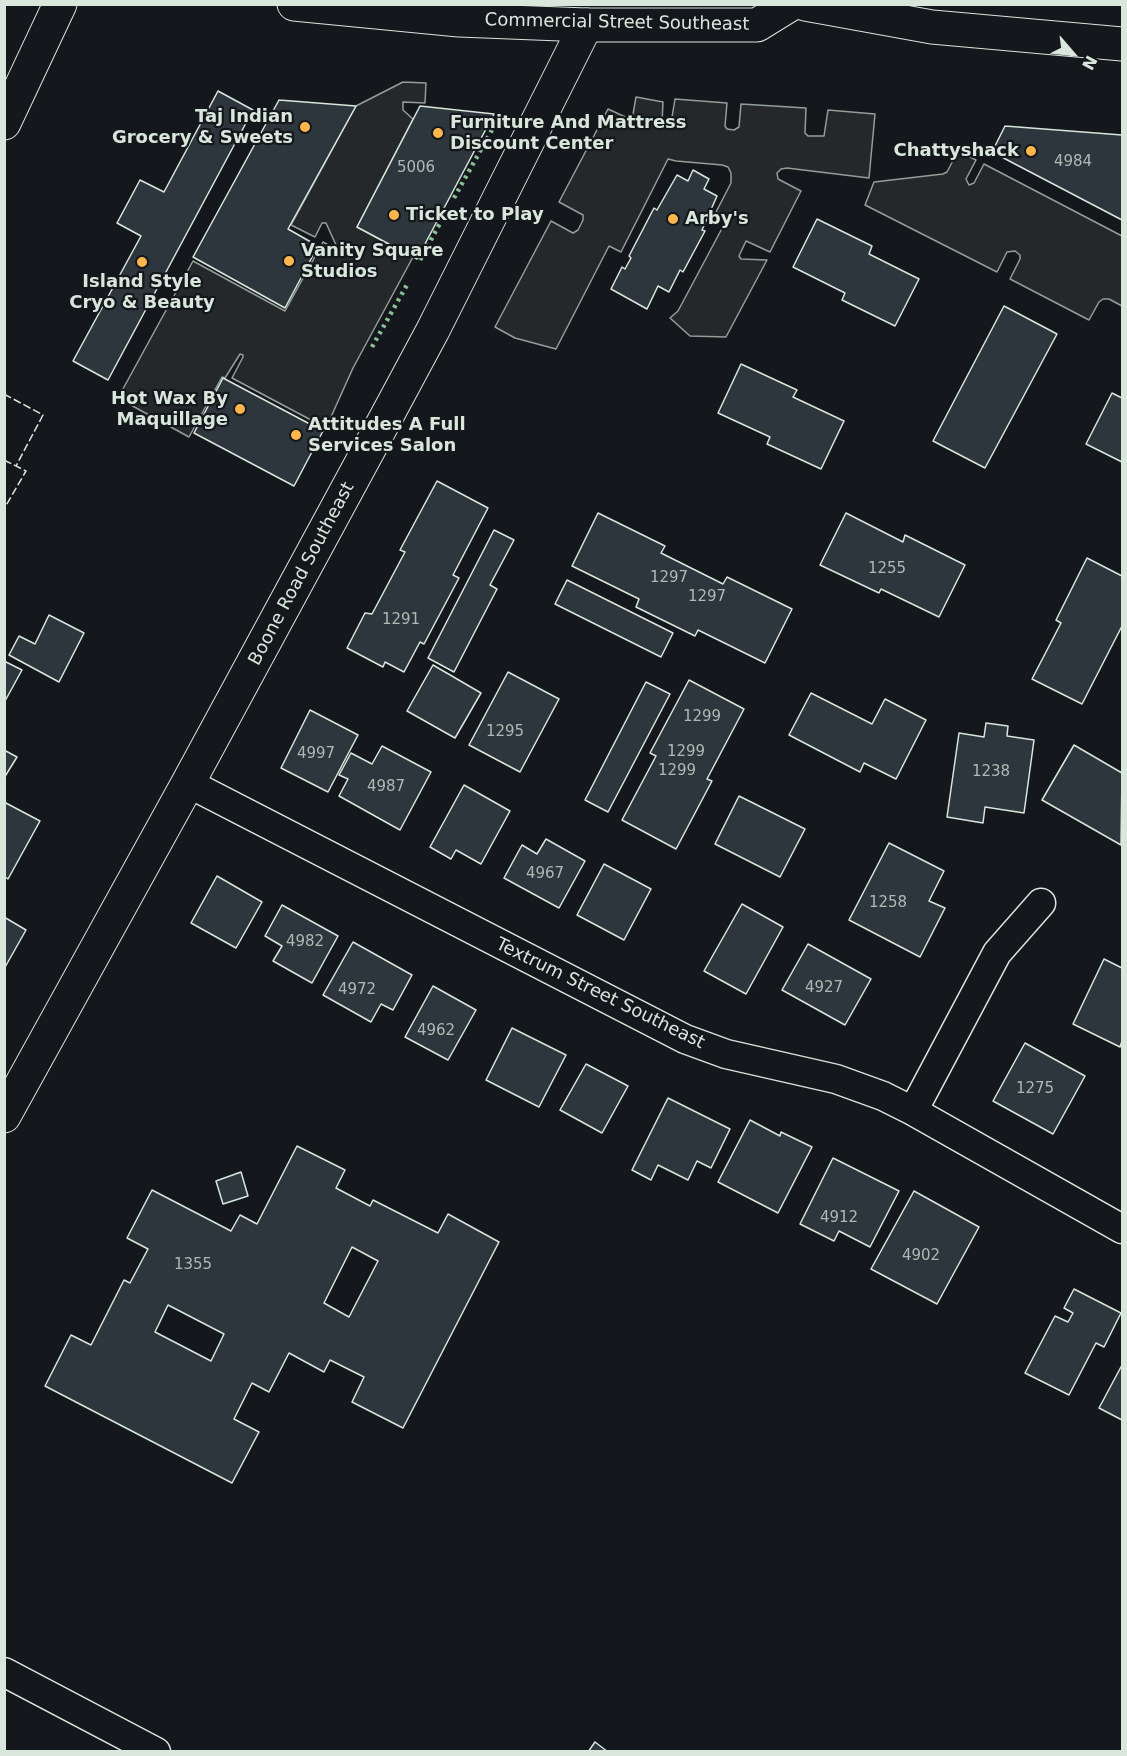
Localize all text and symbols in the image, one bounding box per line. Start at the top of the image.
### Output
street label: Commercial Street Southeast [485,10,749,36]
north arrow [1043,24,1103,84]
text: N [1078,52,1101,73]
place label: Taj Indian Grocery & Sweets [112,106,293,148]
place label: Furniture And Mattress Discount Center [450,112,687,154]
marker: Taj Indian Grocery & Sweets [298,120,312,134]
marker: Furniture And Mattress Discount Center [431,126,445,140]
place label: Chattyshack [894,140,1019,162]
marker: Chattyshack [1024,144,1038,158]
house number: 4984 [1054,153,1092,171]
house number: 5006 [397,159,435,177]
place label: Ticket to Play [406,204,544,226]
marker: Ticket to Play [387,208,401,222]
place label: Arby's [685,208,749,230]
marker: Arby's [666,212,680,226]
place label: Vanity Square Studios [301,240,444,282]
marker: Vanity Square Studios [282,254,296,268]
marker: Island Style Cryo & Beauty [135,255,149,269]
place label: Island Style Cryo & Beauty [69,271,215,314]
place label: Hot Wax By Maquillage [111,388,228,430]
marker: Hot Wax By Maquillage [233,402,247,416]
place label: Attitudes A Full Services Salon [308,414,466,456]
marker: Attitudes A Full Services Salon [289,428,303,442]
street label: Boone Road Southeast [245,479,359,669]
house number: 1255 [868,560,906,578]
house number: 1297 [650,569,688,587]
house number: 1297 [688,588,726,606]
house number: 1291 [382,611,420,629]
house number: 1299 [683,708,721,726]
house number: 1295 [486,723,524,741]
house number: 1299 [667,743,705,761]
house number: 4997 [297,745,335,763]
house number: 1299 [658,762,696,780]
house number: 1238 [972,763,1010,781]
house number: 4987 [367,778,405,796]
house number: 4967 [526,865,564,883]
house number: 1258 [869,894,907,912]
house number: 4982 [286,933,324,951]
street label: Textrum Street Southeast [492,934,708,1054]
house number: 4927 [805,979,843,997]
house number: 4972 [338,981,376,999]
house number: 4962 [417,1022,455,1040]
house number: 1275 [1016,1080,1054,1098]
house number: 4912 [820,1209,858,1227]
house number: 4902 [902,1247,940,1265]
house number: 1355 [174,1256,212,1274]

